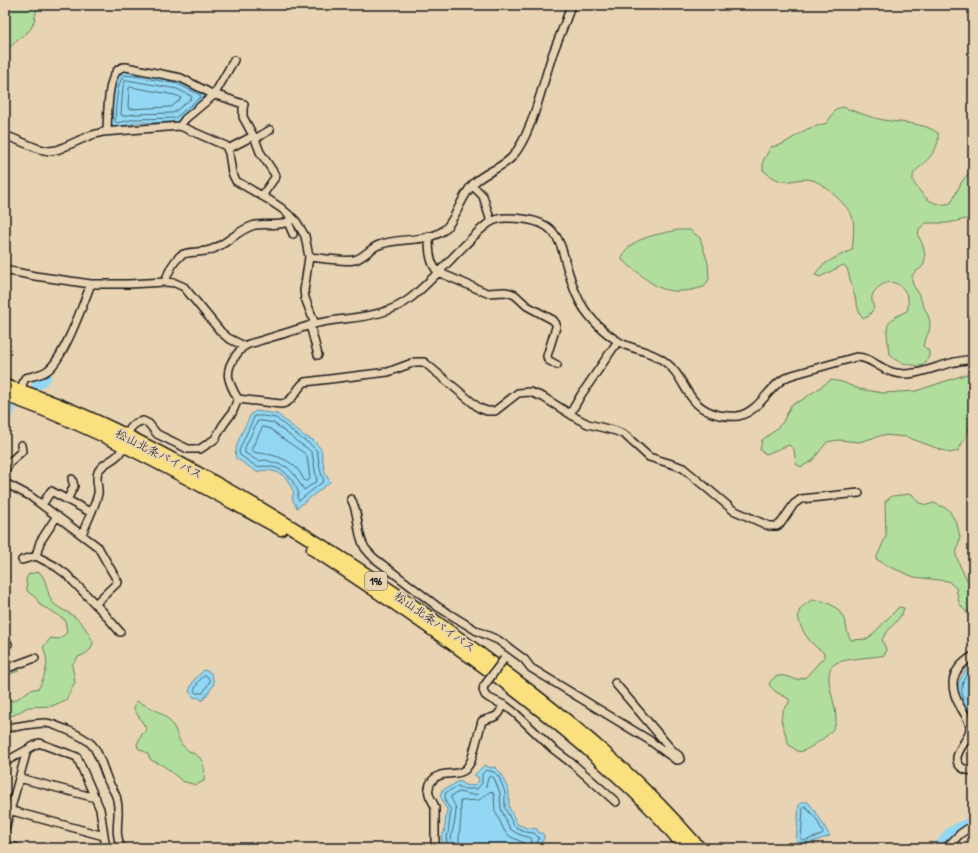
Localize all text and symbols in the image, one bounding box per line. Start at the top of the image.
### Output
street label: 松山北条バイパス [113,424,206,483]
road number: 196 [365,572,387,590]
street label: 松山北条バイパス [391,587,479,656]

